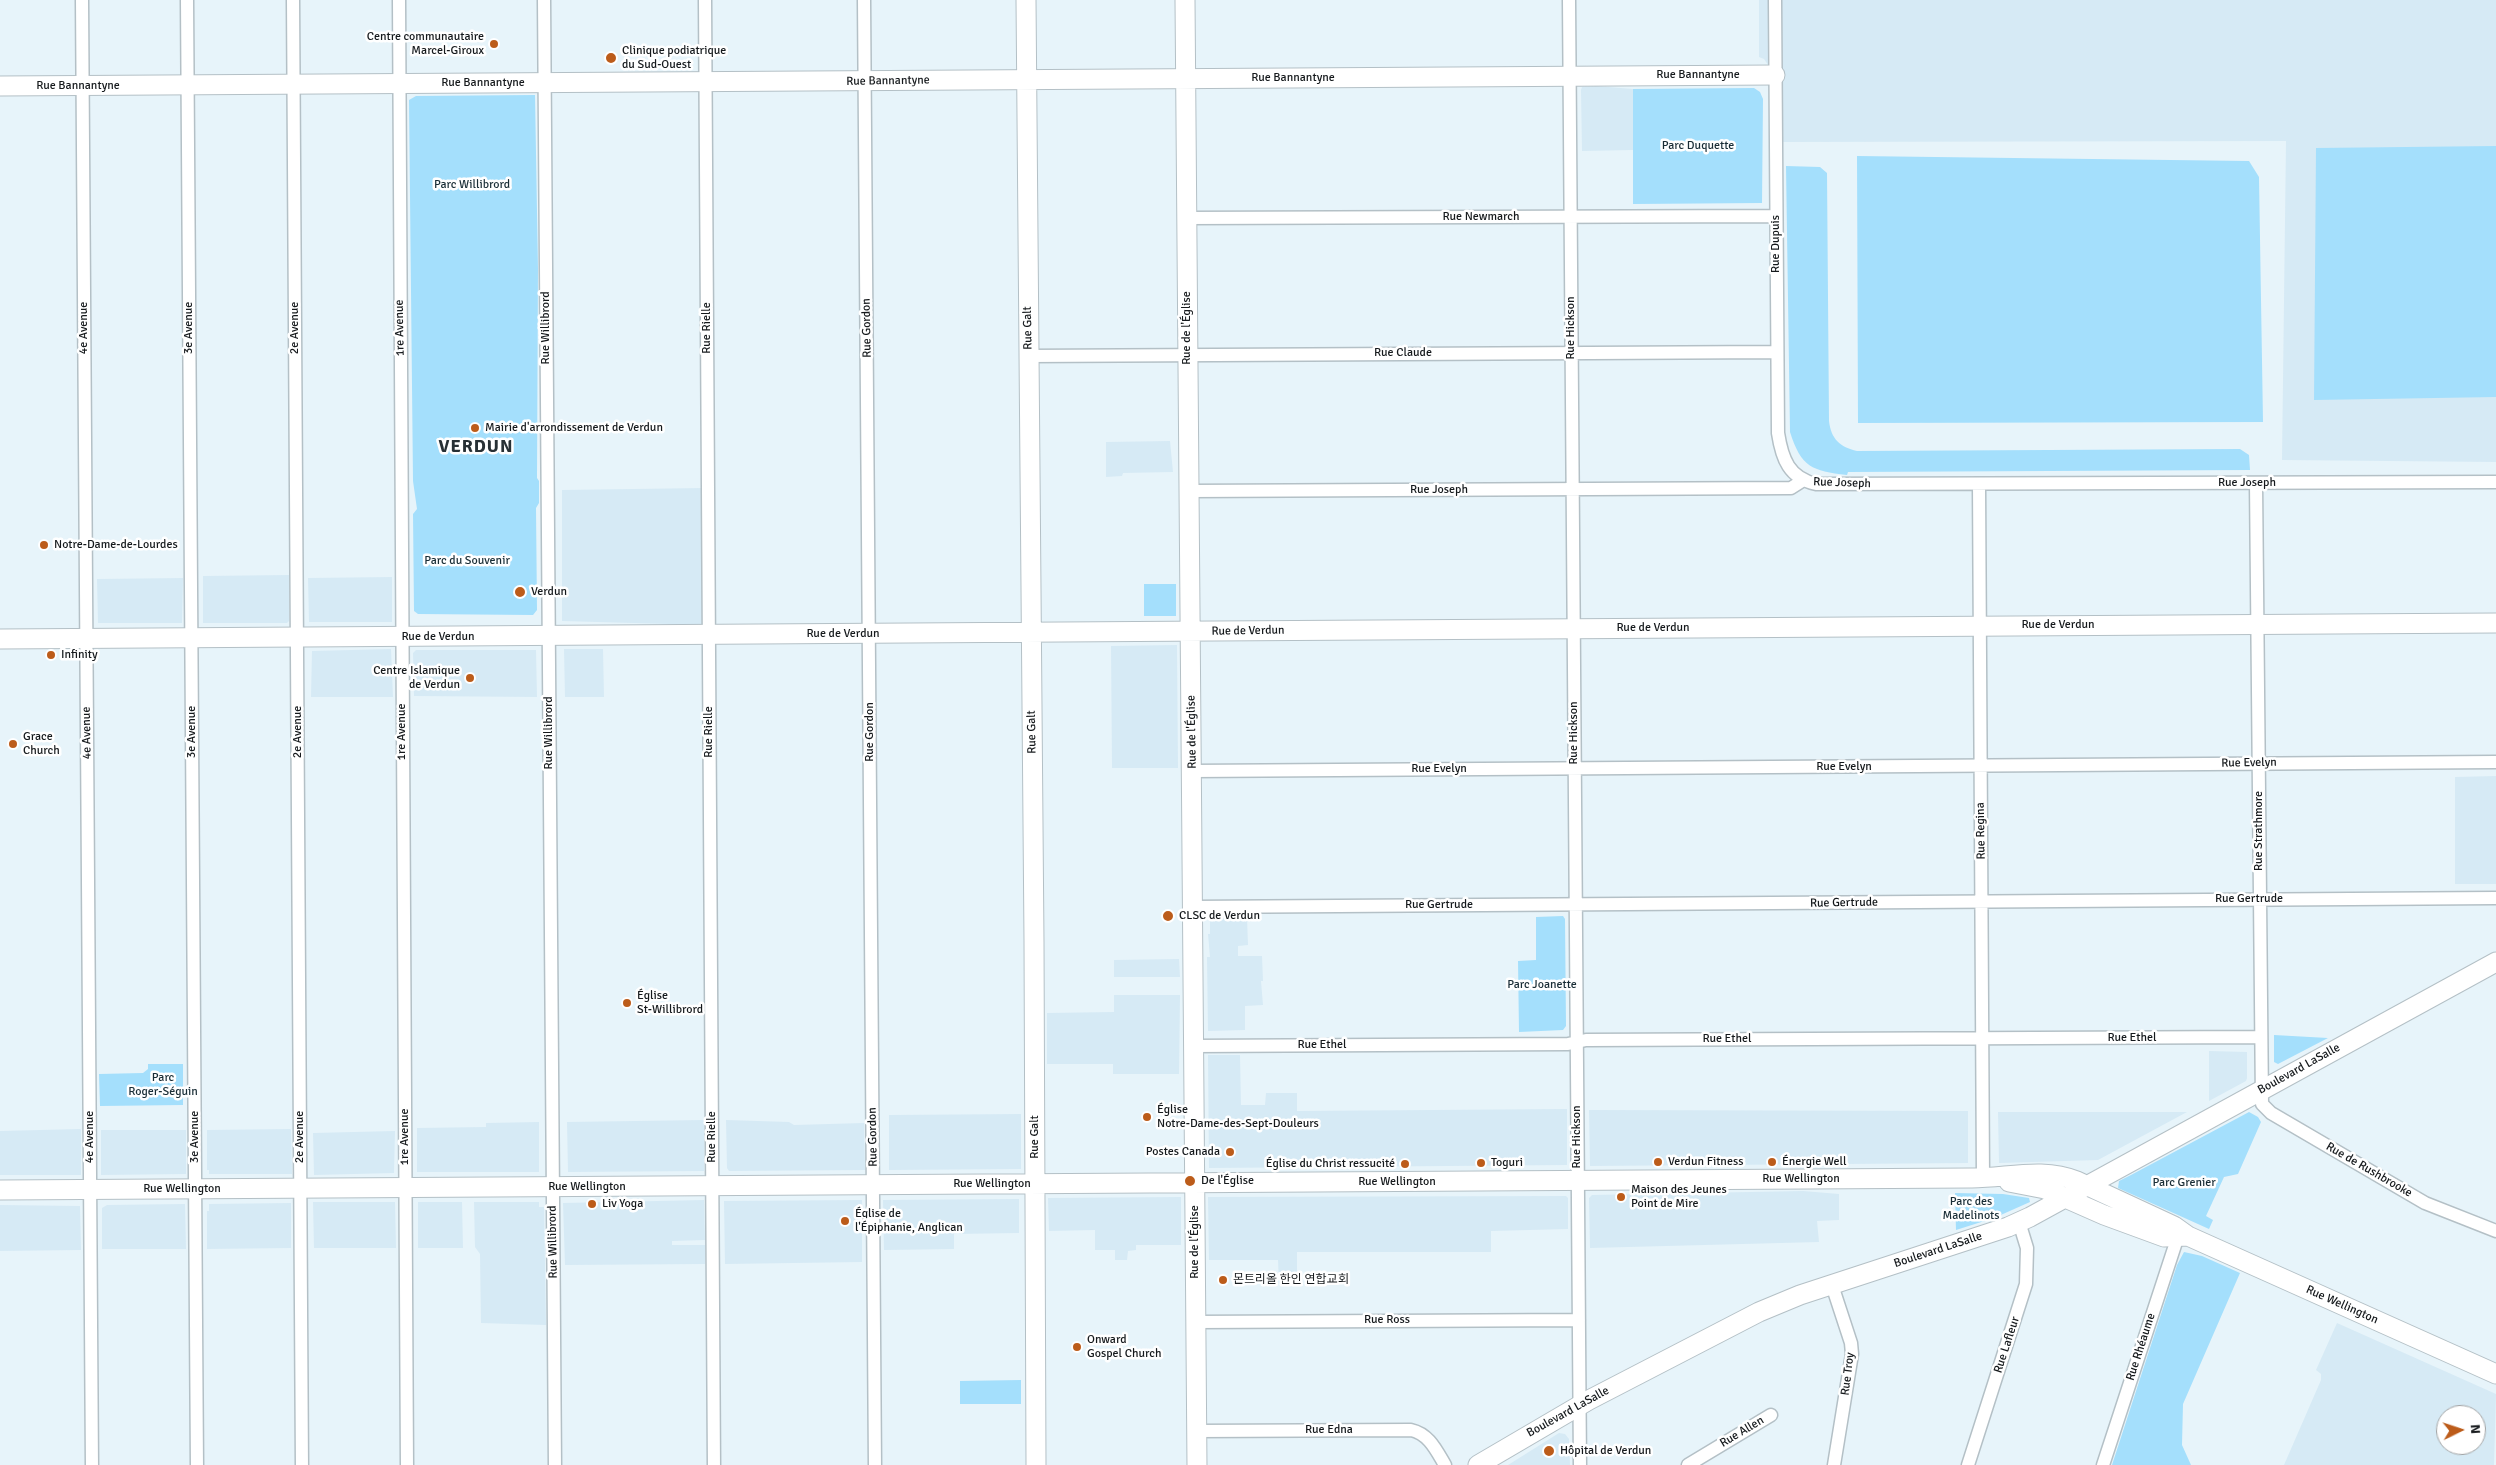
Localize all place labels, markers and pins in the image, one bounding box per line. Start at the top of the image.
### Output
place label: Centre communautaire Marcel-Giroux [367,30,484,58]
marker: Centre communautaire Marcel-Giroux [488,38,500,50]
place label: Clinique podiatrique du Sud-Ouest [622,44,726,72]
marker: Clinique podiatrique du Sud-Ouest [604,51,618,65]
place label: Mairie d'arrondissement de Verdun [485,421,663,435]
marker: Mairie d'arrondissement de Verdun [469,422,481,434]
place label: Notre-Dame-de-Lourdes [54,538,178,552]
marker: Notre-Dame-de-Lourdes [38,539,50,551]
marker: Verdun [513,585,527,599]
place label: Verdun [531,585,567,599]
place label: Infinity [61,648,98,662]
marker: Infinity [45,649,57,661]
place label: Centre Islamique de Verdun [373,664,460,692]
marker: Centre Islamique de Verdun [464,672,476,684]
place label: Grace Church [23,730,60,758]
marker: Grace Church [7,738,19,750]
marker: CLSC de Verdun [1161,909,1175,923]
place label: CLSC de Verdun [1179,909,1260,923]
place label: Église St-Willibrord [637,989,703,1017]
marker: Église St-Willibrord [621,997,633,1009]
place label: Église Notre-Dame-des-Sept-Douleurs [1157,1103,1319,1131]
marker: Église Notre-Dame-des-Sept-Douleurs [1141,1111,1153,1123]
place label: Postes Canada [1146,1145,1220,1159]
marker: Postes Canada [1224,1146,1236,1158]
place label: Verdun Fitness [1668,1155,1743,1169]
place label: Énergie Well [1782,1155,1846,1169]
place label: Toguri [1491,1156,1523,1170]
marker: Verdun Fitness [1652,1156,1664,1168]
marker: Énergie Well [1766,1156,1778,1168]
place label: Église du Christ ressucité [1266,1157,1395,1171]
marker: Toguri [1475,1157,1487,1169]
marker: Église du Christ ressucité [1399,1158,1411,1170]
marker: De l'Église [1183,1174,1197,1188]
place label: De l'Église [1201,1174,1254,1188]
place label: Maison des Jeunes Point de Mire [1631,1183,1727,1211]
marker: Maison des Jeunes Point de Mire [1615,1191,1627,1203]
place label: Liv Yoga [602,1197,643,1211]
marker: Liv Yoga [586,1198,598,1210]
place label: Église de l'Épiphanie, Anglican [855,1207,963,1235]
marker: Église de l'Épiphanie, Anglican [839,1215,851,1227]
place label: 몬트리올 한인 연합교회 [1233,1273,1349,1287]
marker: 몬트리올 한인 연합교회 [1217,1274,1229,1286]
place label: Onward Gospel Church [1087,1333,1161,1361]
marker: Onward Gospel Church [1071,1341,1083,1353]
marker: Hôpital de Verdun [1542,1444,1556,1458]
place label: Hôpital de Verdun [1560,1444,1651,1458]

